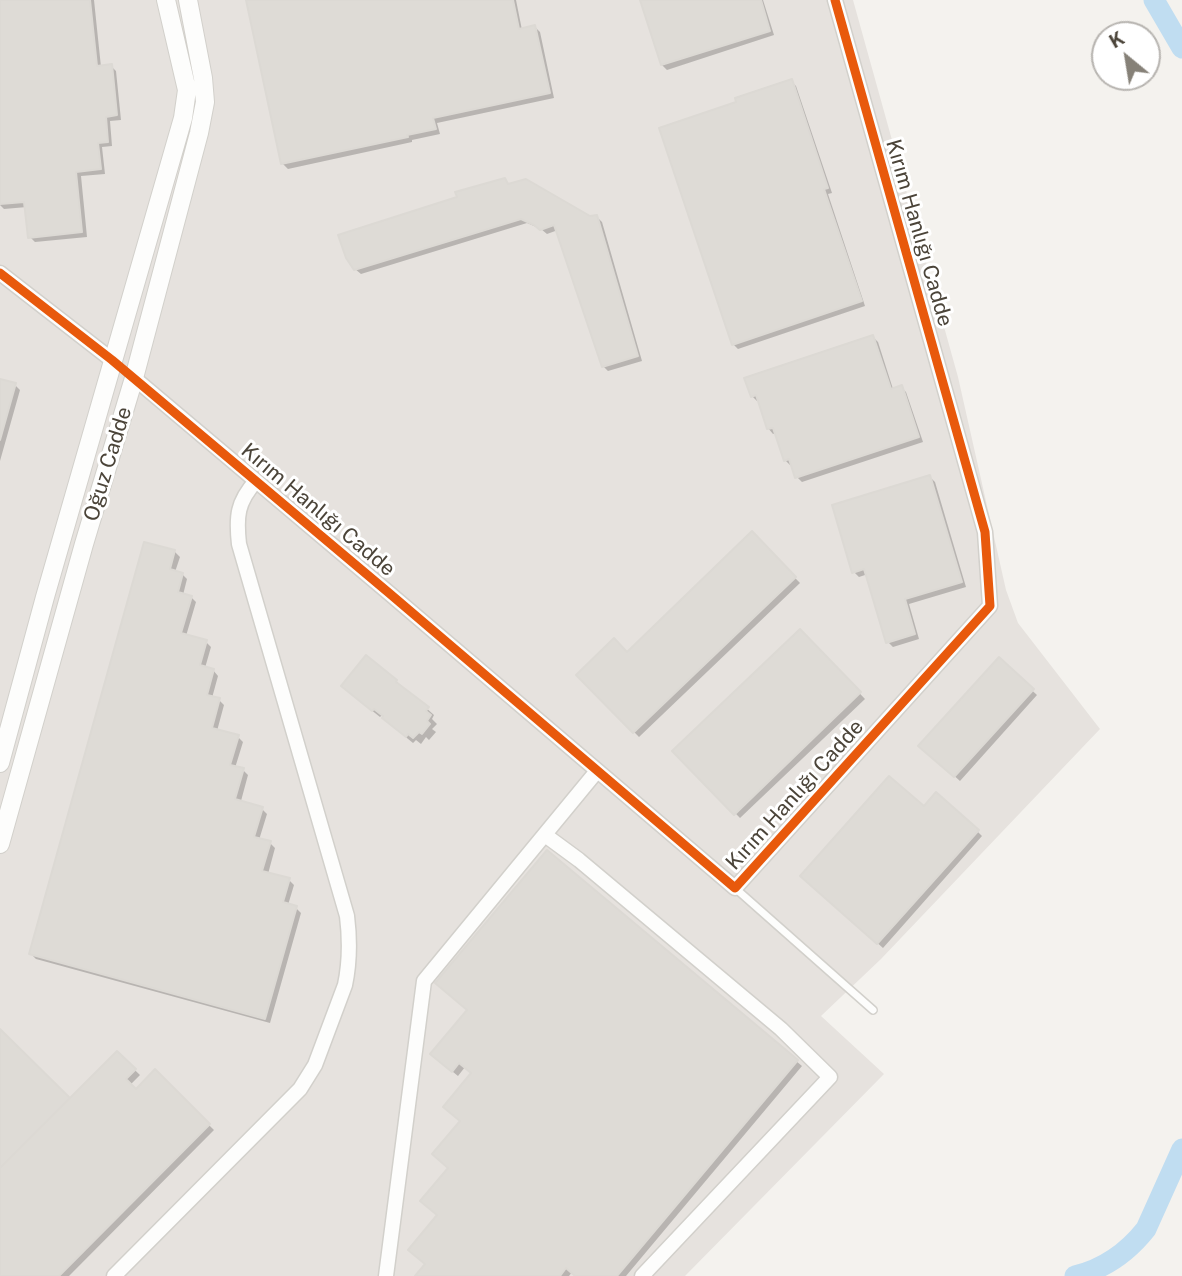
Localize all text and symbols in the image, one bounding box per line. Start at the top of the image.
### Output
north arrow [1091,21,1161,91]
text: K [1105,27,1128,52]
street label: Kırım Hanlığı Cadde [880,137,958,329]
street label: Oğuz Cadde [79,404,137,524]
street label: Kırım Hanlığı Cadde [236,438,400,582]
street label: Kırım Hanlığı Cadde [721,715,869,875]

